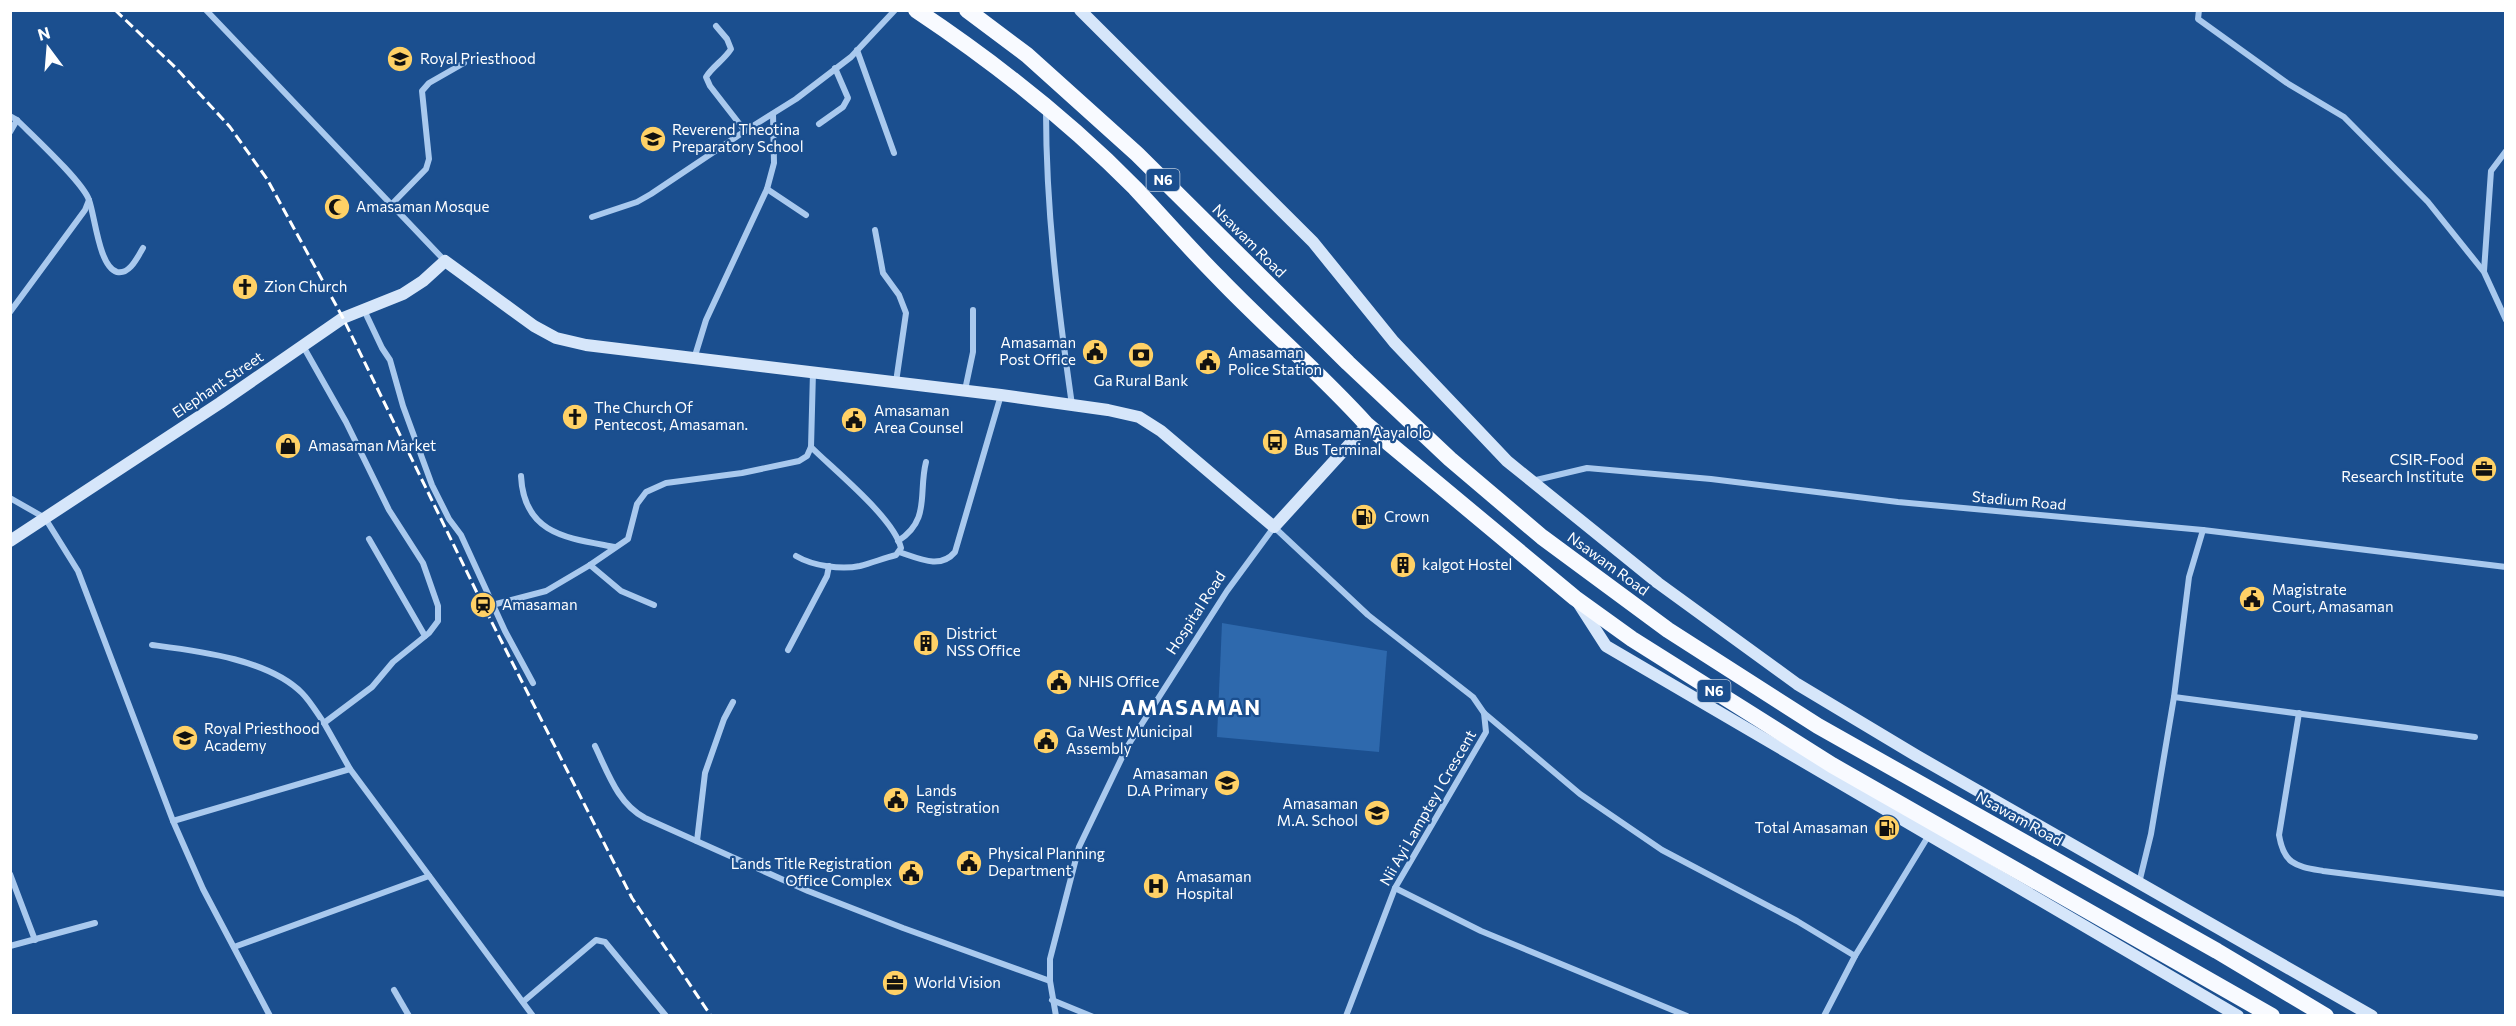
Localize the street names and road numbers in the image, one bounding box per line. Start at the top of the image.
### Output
road number: N6 [1146,169,1180,191]
street label: Nsawam Road [1209,200,1290,281]
street label: Elephant Street [168,347,266,421]
street label: Stadium Road [1971,487,2067,513]
street label: Nsawam Road [1564,528,1653,599]
street label: Hospital Road [1162,568,1229,657]
road number: N6 [1698,680,1730,702]
street label: Nii Ayi Lamptey I Crescent [1375,726,1479,889]
street label: Nsawam Road [1973,787,2066,849]

